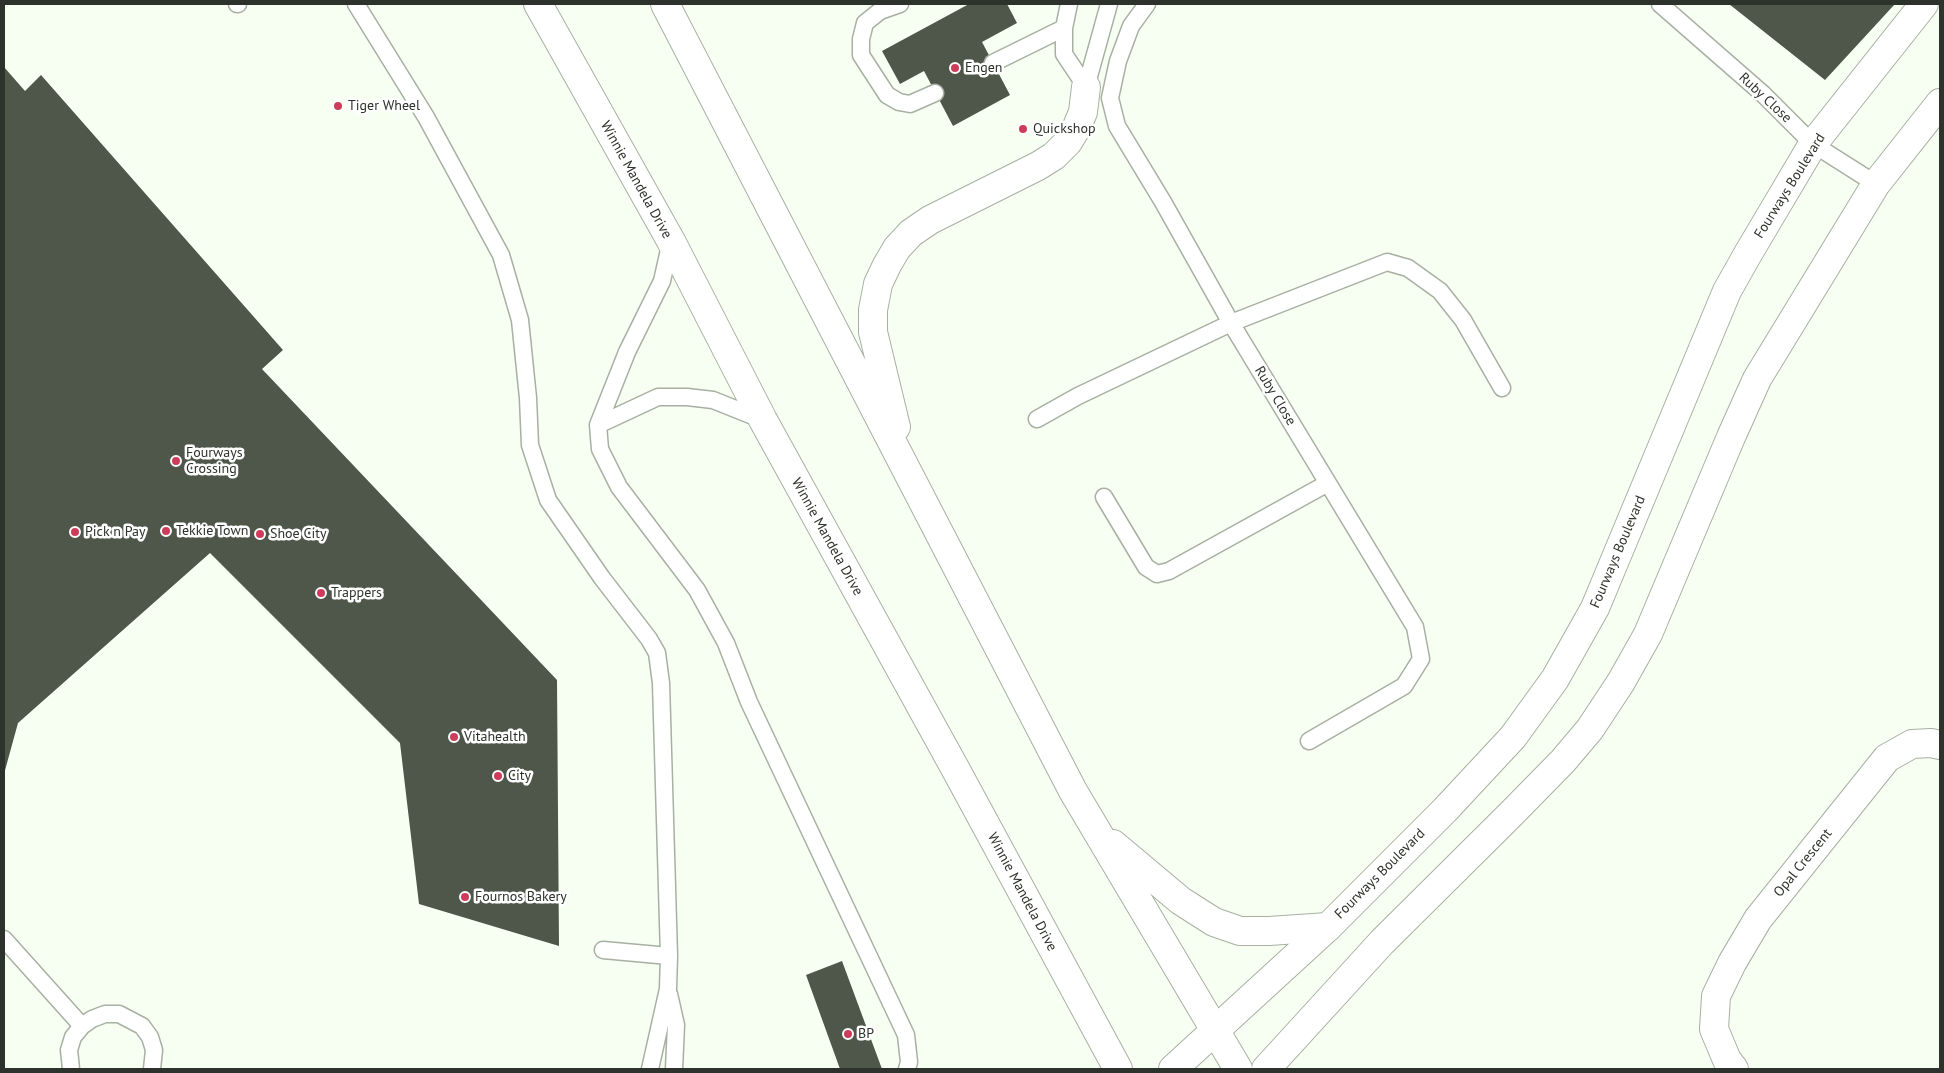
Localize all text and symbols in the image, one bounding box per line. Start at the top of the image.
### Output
place label: Engen [965,60,1002,76]
marker: Engen [949,62,961,74]
street label: Ruby Close [1735,69,1795,127]
place label: Tiger Wheel [348,98,420,114]
marker: Tiger Wheel [332,100,344,112]
street label: Winnie Mandela Drive [597,118,675,242]
place label: Quickshop [1033,121,1096,137]
marker: Quickshop [1017,123,1029,135]
street label: Fourways Boulevard [1751,130,1829,242]
street label: Ruby Close [1251,363,1299,429]
place label: Fourways Crossing [186,445,243,478]
marker: Fourways Crossing [170,455,182,467]
street label: Winnie Mandela Drive [788,475,866,599]
street label: Fourways Boulevard [1587,493,1649,611]
place label: Tekkie Town [176,523,248,539]
place label: Pick n Pay [85,524,146,540]
marker: Tekkie Town [160,525,172,537]
marker: Pick n Pay [69,526,81,538]
place label: Shoe City [270,526,326,542]
marker: Shoe City [254,528,266,540]
place label: Trappers [331,585,382,601]
marker: Trappers [315,587,327,599]
place label: Vitahealth [464,729,526,745]
marker: Vitahealth [448,731,460,743]
place label: City [508,768,531,784]
marker: City [492,770,504,782]
street label: Fourways Boulevard [1331,825,1429,923]
street label: Opal Crescent [1770,825,1836,901]
street label: Winnie Mandela Drive [984,830,1060,954]
place label: Fournos Bakery [475,889,567,905]
marker: Fournos Bakery [459,891,471,903]
place label: BP [858,1026,874,1042]
marker: BP [842,1028,854,1040]

